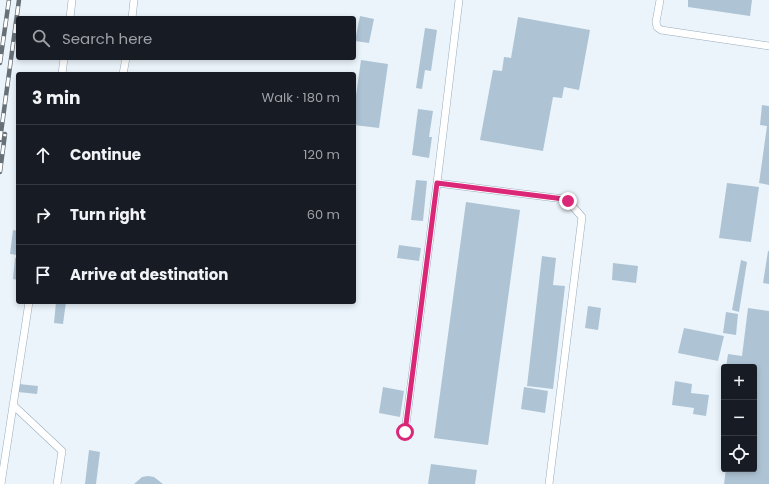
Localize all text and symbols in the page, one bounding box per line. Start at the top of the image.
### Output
search box [16,16,356,60]
icon: search [30,27,52,49]
text: Search here [62,28,152,49]
text: 3 min [32,86,80,110]
text: Walk · 180 m [262,88,340,107]
icon: ahead [32,144,54,166]
text: Continue [70,144,141,165]
text: 120 m [303,145,340,164]
route end [559,192,577,210]
icon: right [32,204,54,226]
text: Turn right [70,204,146,225]
text: 60 m [307,205,340,224]
icon: arrive [32,264,54,286]
text: Arrive at destination [70,264,228,285]
map controls [721,364,757,472]
button: + [721,364,757,400]
button: − [721,400,757,436]
route start [396,423,414,441]
button: locate [721,436,757,472]

